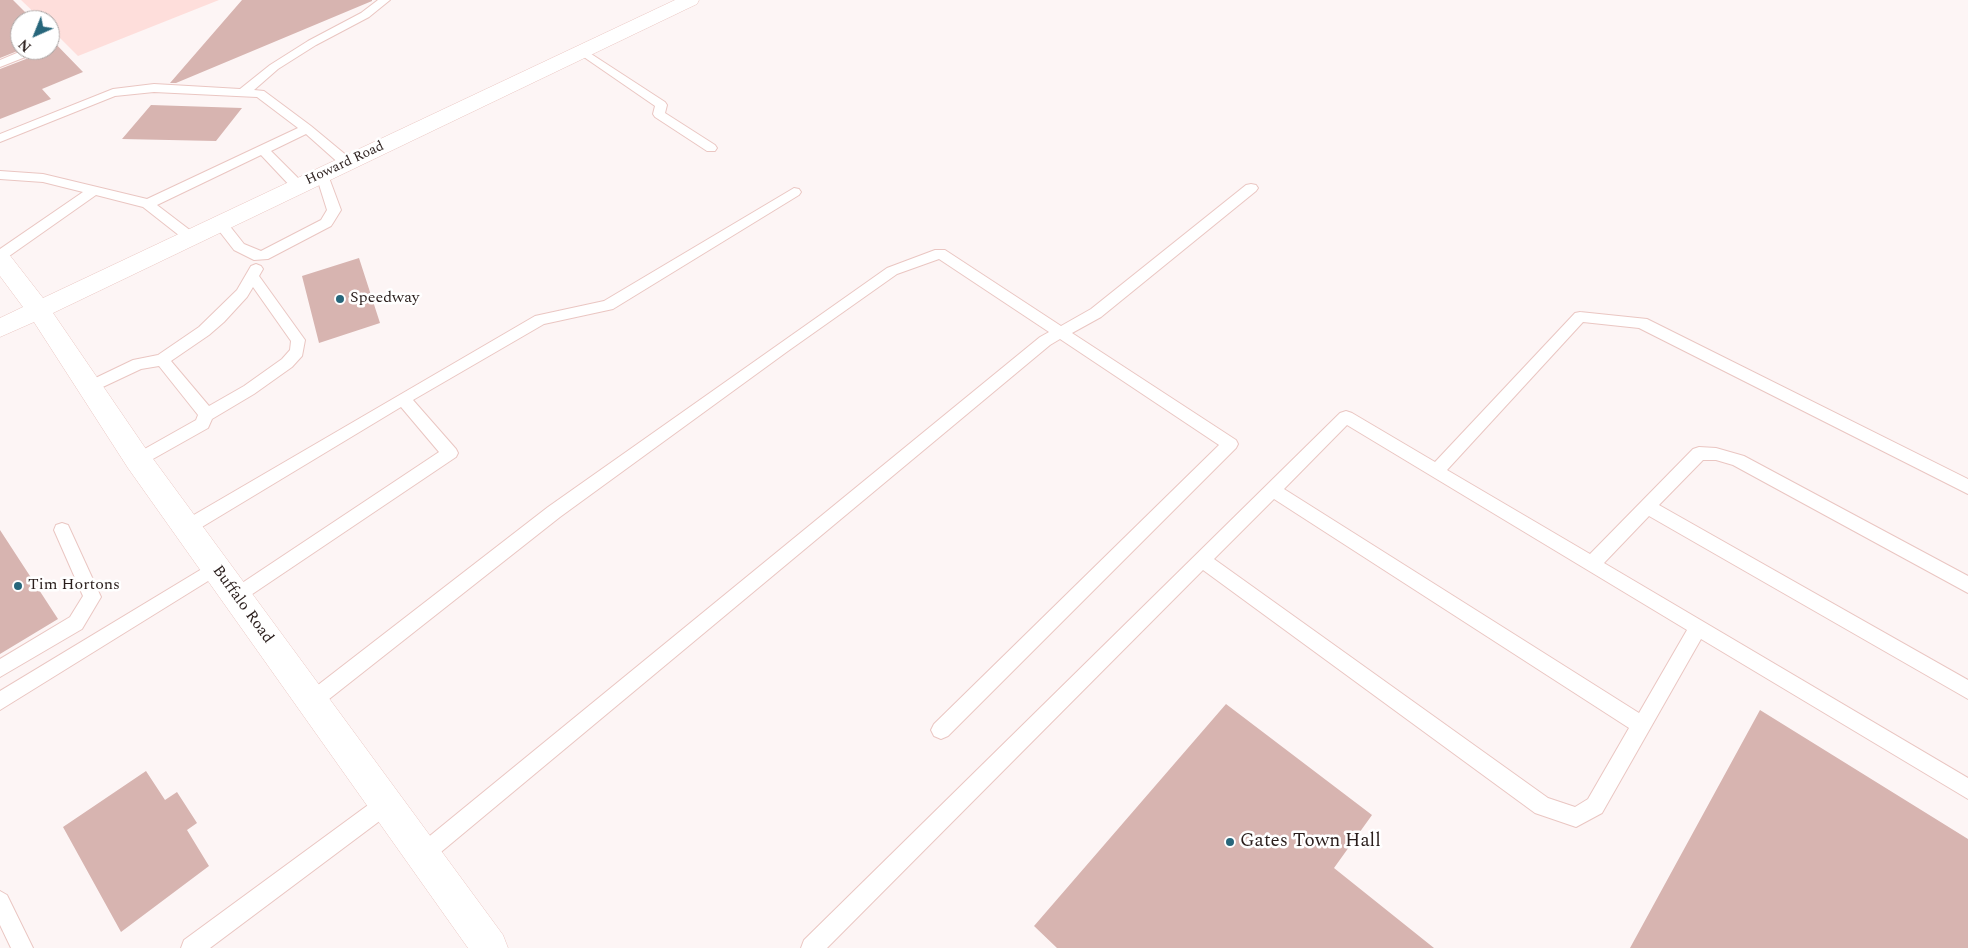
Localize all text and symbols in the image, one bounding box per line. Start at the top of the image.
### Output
north arrow [10,10,60,60]
text: N [14,34,36,57]
street label: Howard Road [303,138,387,190]
place label: Speedway [350,289,420,309]
marker: Speedway [334,293,346,305]
street label: Buffalo Road [207,562,277,648]
place label: Tim Hortons [28,576,120,596]
marker: Tim Hortons [12,580,24,592]
place label: Gates Town Hall [1240,831,1381,853]
marker: Gates Town Hall [1224,836,1236,848]

